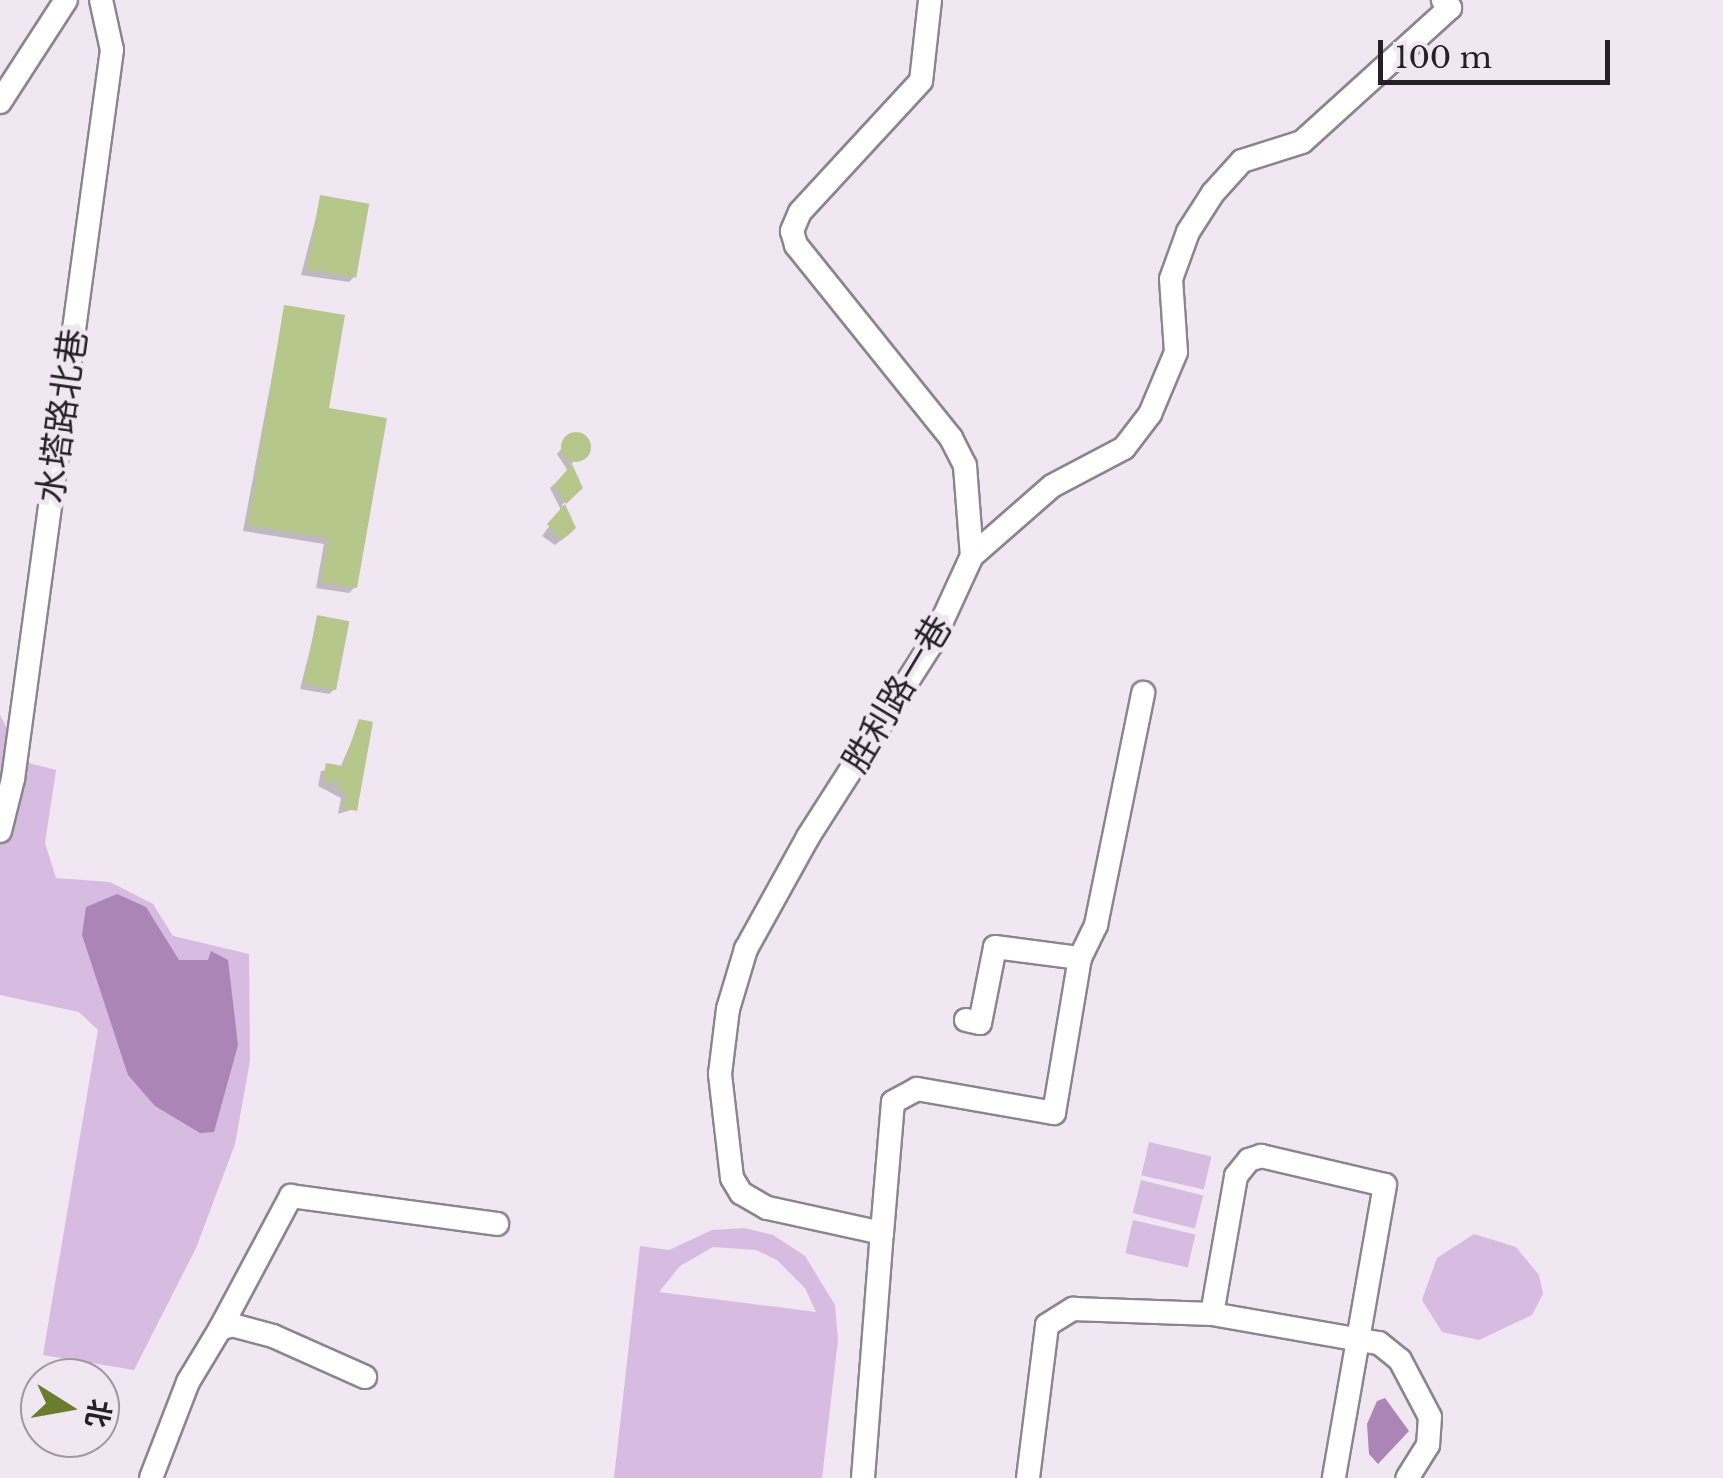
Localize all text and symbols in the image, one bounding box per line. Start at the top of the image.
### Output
scale bar [1383,20,1616,82]
text: 100 m [1395,39,1492,76]
street label: 水塔路北巷 [29,326,95,506]
street label: 胜利路一巷 [834,608,960,780]
north arrow [20,1358,120,1458]
text: 北 [78,1396,118,1431]

